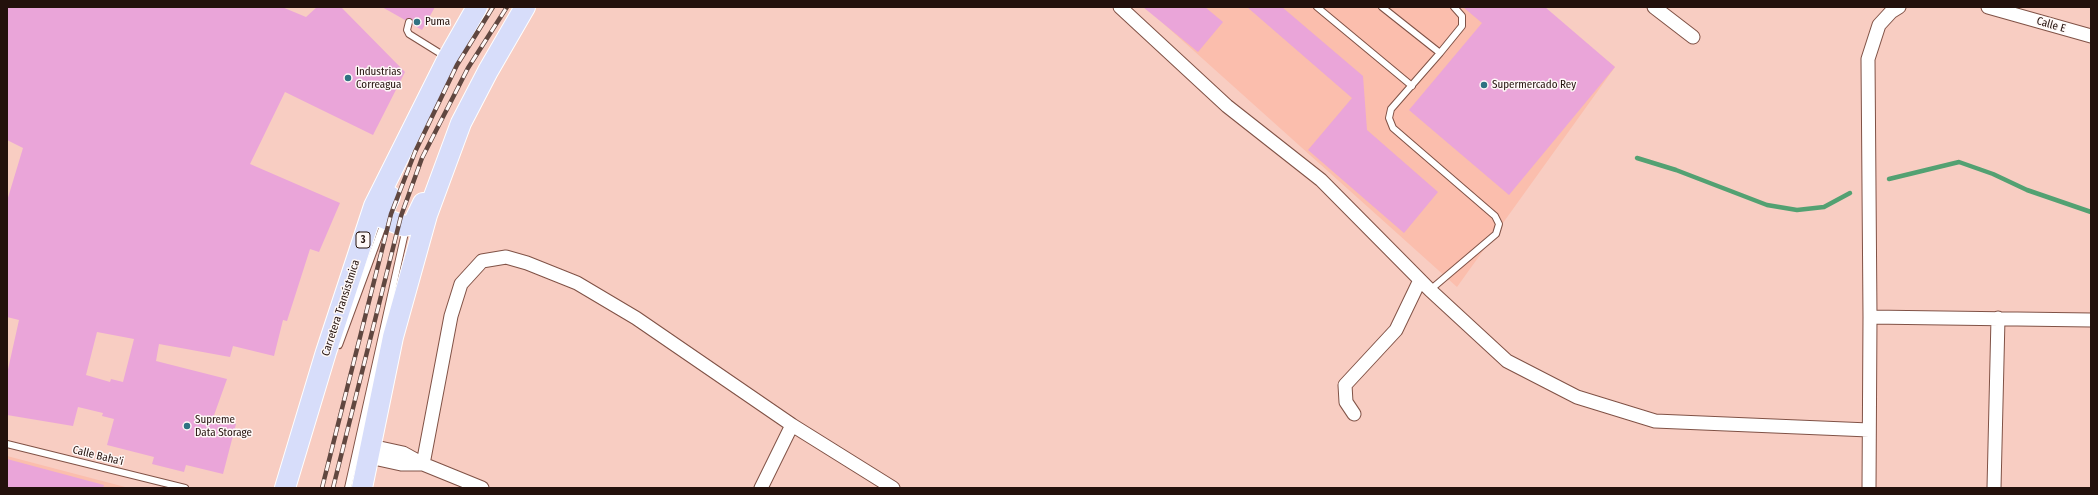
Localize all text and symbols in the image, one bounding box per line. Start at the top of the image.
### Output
place label: Puma [425,15,450,29]
street label: Calle E [2035,15,2067,35]
marker: Puma [412,17,422,27]
place label: Industrias Correagua [356,65,401,91]
marker: Industrias Correagua [343,73,353,83]
place label: Supermercado Rey [1492,78,1576,92]
marker: Supermercado Rey [1479,80,1489,90]
road number: 3 [356,232,370,248]
street label: Carretera Transístmica [319,258,363,358]
place label: Supreme Data Storage [195,413,252,439]
marker: Supreme Data Storage [182,421,192,431]
street label: Calle Baha'i [71,443,125,469]

